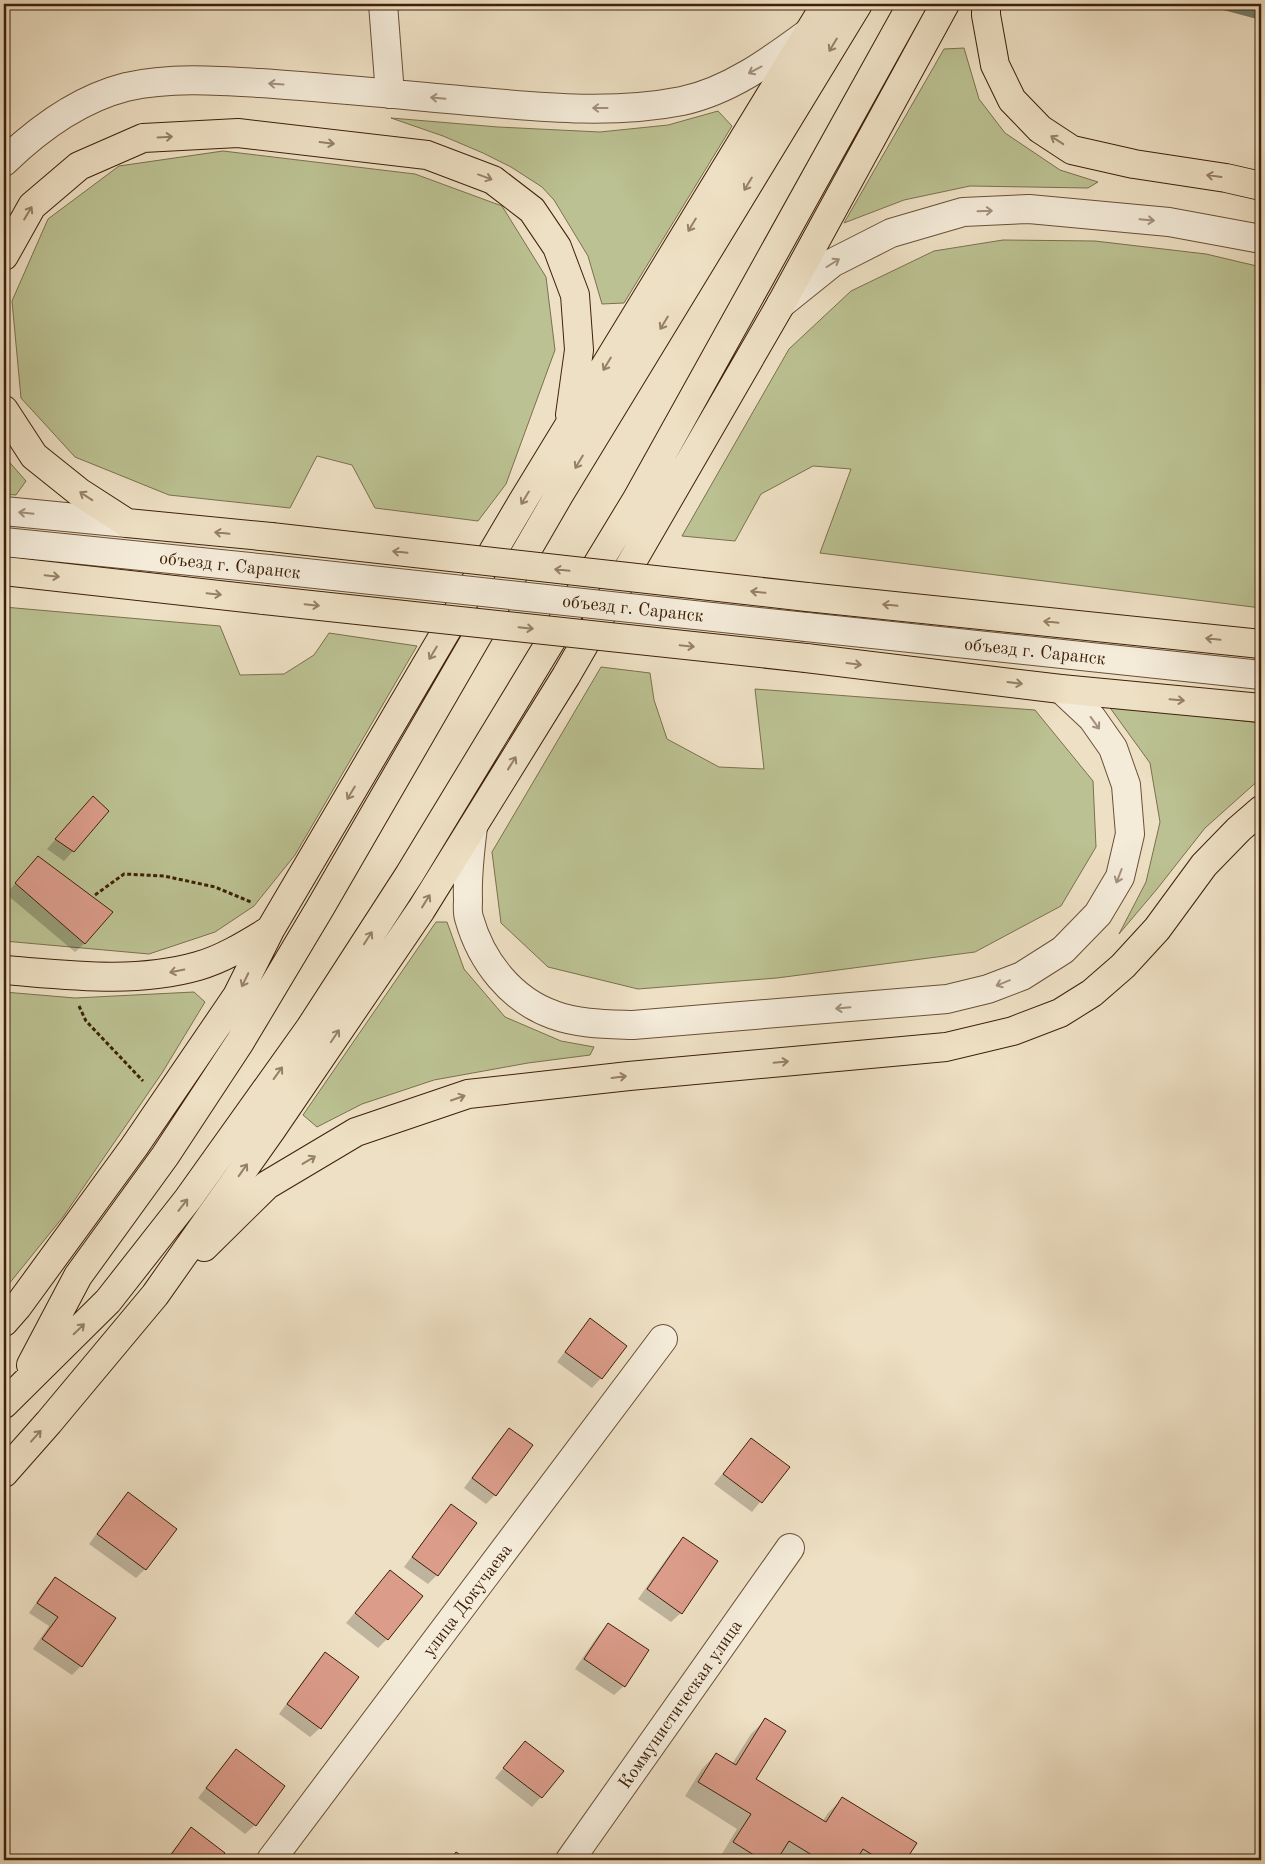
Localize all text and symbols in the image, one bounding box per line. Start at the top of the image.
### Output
one-way arrow [828,38,838,52]
one-way arrow [748,65,763,75]
one-way arrow [268,80,284,89]
one-way arrow [430,94,446,103]
one-way arrow [592,103,608,113]
one-way arrow [157,132,173,141]
one-way arrow [1050,135,1064,145]
one-way arrow [319,139,335,149]
one-way arrow [1206,170,1222,180]
one-way arrow [477,173,492,182]
one-way arrow [743,177,753,191]
one-way arrow [977,206,993,215]
one-way arrow [23,207,33,221]
one-way arrow [1139,215,1155,224]
one-way arrow [686,217,696,231]
one-way arrow [826,257,840,267]
one-way arrow [658,315,668,329]
one-way arrow [602,356,612,370]
one-way arrow [574,454,584,468]
one-way arrow [519,490,529,504]
one-way arrow [79,491,93,502]
one-way arrow [18,508,34,518]
one-way arrow [214,528,230,537]
one-way arrow [393,547,409,557]
street label: объезд г. Саранск [158,550,302,582]
one-way arrow [554,565,570,575]
one-way arrow [44,571,60,581]
one-way arrow [750,587,766,597]
one-way arrow [205,589,221,599]
street label: объезд г. Саранск [561,593,705,625]
one-way arrow [304,600,320,610]
one-way arrow [882,600,898,610]
one-way arrow [1043,617,1059,627]
one-way arrow [518,623,534,633]
one-way arrow [1205,634,1221,644]
street label: объезд г. Саранск [963,636,1107,668]
one-way arrow [679,641,695,650]
one-way arrow [428,645,438,659]
one-way arrow [846,659,862,669]
one-way arrow [1007,678,1023,688]
one-way arrow [1169,695,1185,705]
one-way arrow [1090,716,1100,730]
one-way arrow [508,757,518,771]
one-way arrow [345,785,355,799]
one-way arrow [1114,868,1123,883]
one-way arrow [422,895,432,909]
one-way arrow [363,931,374,945]
one-way arrow [170,966,186,976]
one-way arrow [240,972,249,987]
one-way arrow [996,979,1011,989]
one-way arrow [836,1003,852,1012]
one-way arrow [330,1029,340,1043]
one-way arrow [773,1057,789,1067]
one-way arrow [273,1066,283,1080]
one-way arrow [611,1072,627,1082]
one-way arrow [450,1092,466,1102]
one-way arrow [302,1155,316,1165]
one-way arrow [238,1163,248,1177]
one-way arrow [178,1199,189,1212]
one-way arrow [73,1323,85,1335]
one-way arrow [30,1430,42,1443]
street label: улица Докучаева [420,1541,516,1660]
street label: Коммунистическая улица [616,1617,746,1792]

